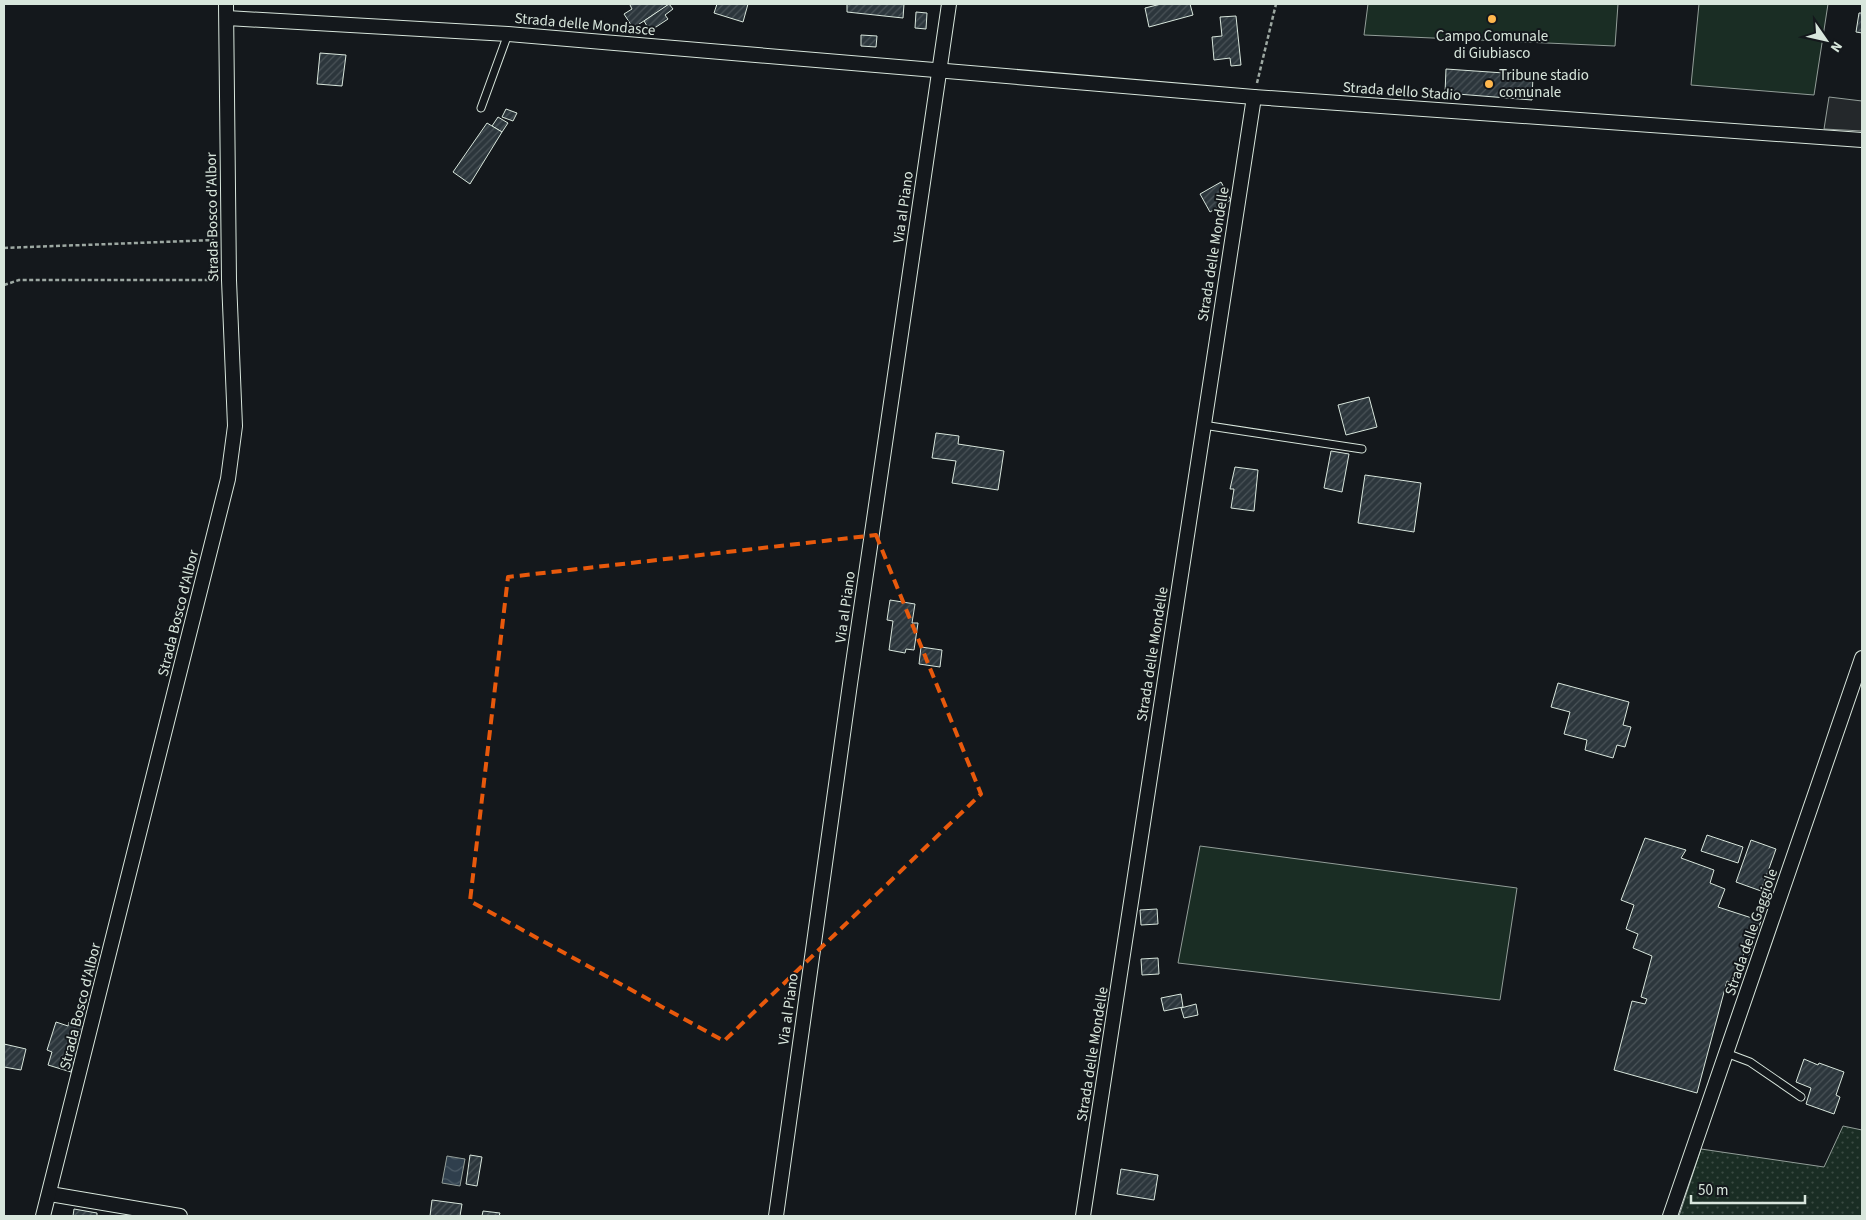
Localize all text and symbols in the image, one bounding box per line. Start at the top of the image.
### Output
street label: Strada delle Mondasce [514,8,656,41]
marker: Campo Comunale di Giubiasco [1486,13,1498,25]
north arrow [1801,15,1851,65]
place label: Campo Comunale di Giubiasco [1436,26,1548,64]
text: N [1825,37,1847,56]
place label: Tribune stadio comunale [1499,65,1589,103]
street label: Strada dello Stadio [1342,77,1462,106]
marker: Tribune stadio comunale [1483,78,1495,90]
street label: Strada Bosco d'Albor [201,151,224,282]
street label: Via al Piano [888,170,919,244]
street label: Strada delle Mondelle [1192,185,1235,323]
street label: Strada Bosco d'Albor [153,547,205,679]
street label: Via al Piano [830,570,861,644]
street label: Strada delle Mondelle [1131,585,1174,723]
street label: Strada delle Gaggiole [1720,866,1783,998]
street label: Strada Bosco d'Albor [55,940,107,1072]
street label: Via al Piano [773,972,804,1046]
street label: Strada delle Mondelle [1071,985,1114,1123]
scale bar [1691,1172,1805,1204]
text: 50 m [1698,1180,1728,1201]

